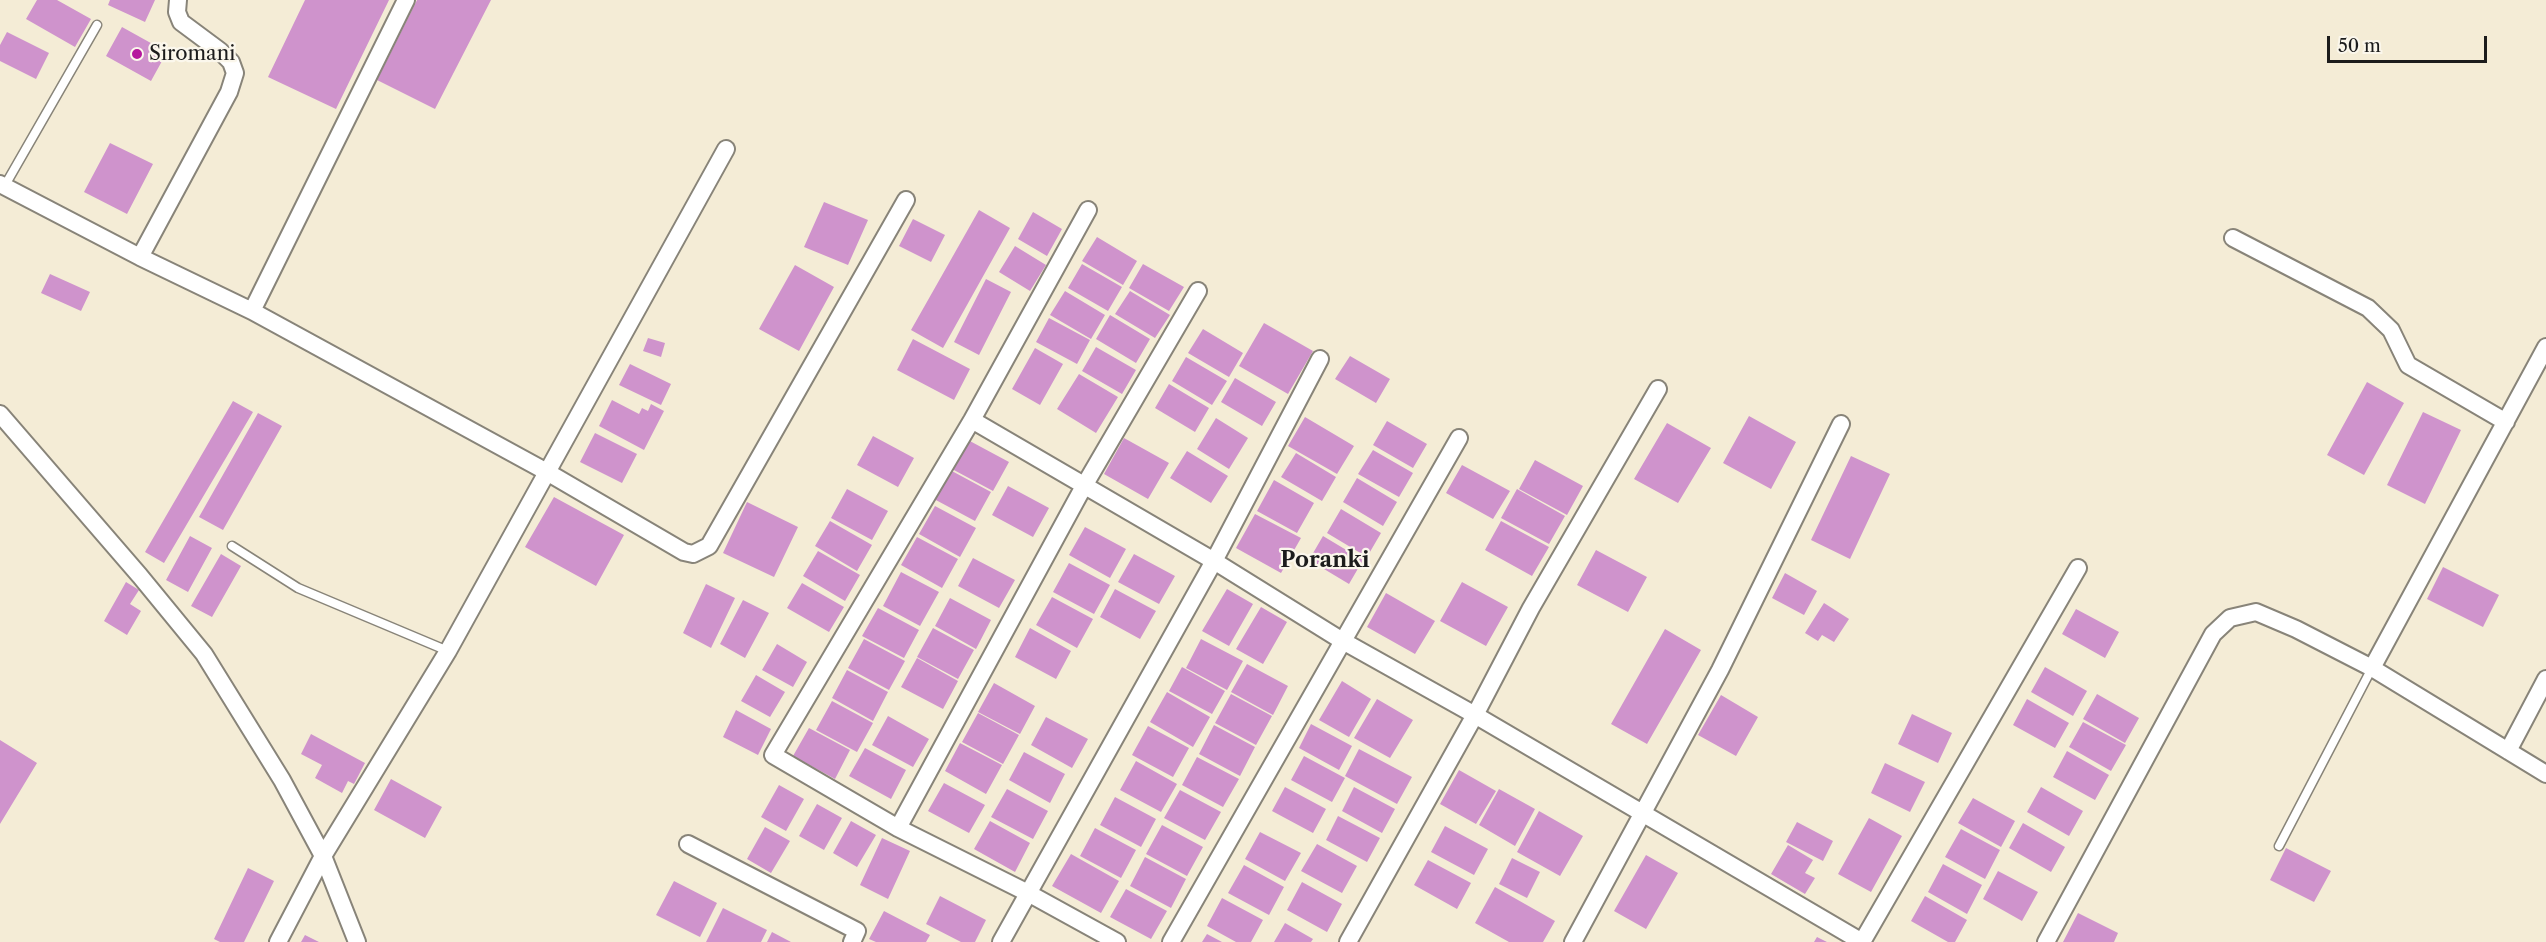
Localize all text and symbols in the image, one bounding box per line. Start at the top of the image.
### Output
scale bar [2330,24,2490,62]
text: 50 m [2338,35,2381,57]
place label: Siromani [149,42,235,66]
marker: Siromani [130,47,144,61]
district label: Poranki [1280,548,1370,574]

